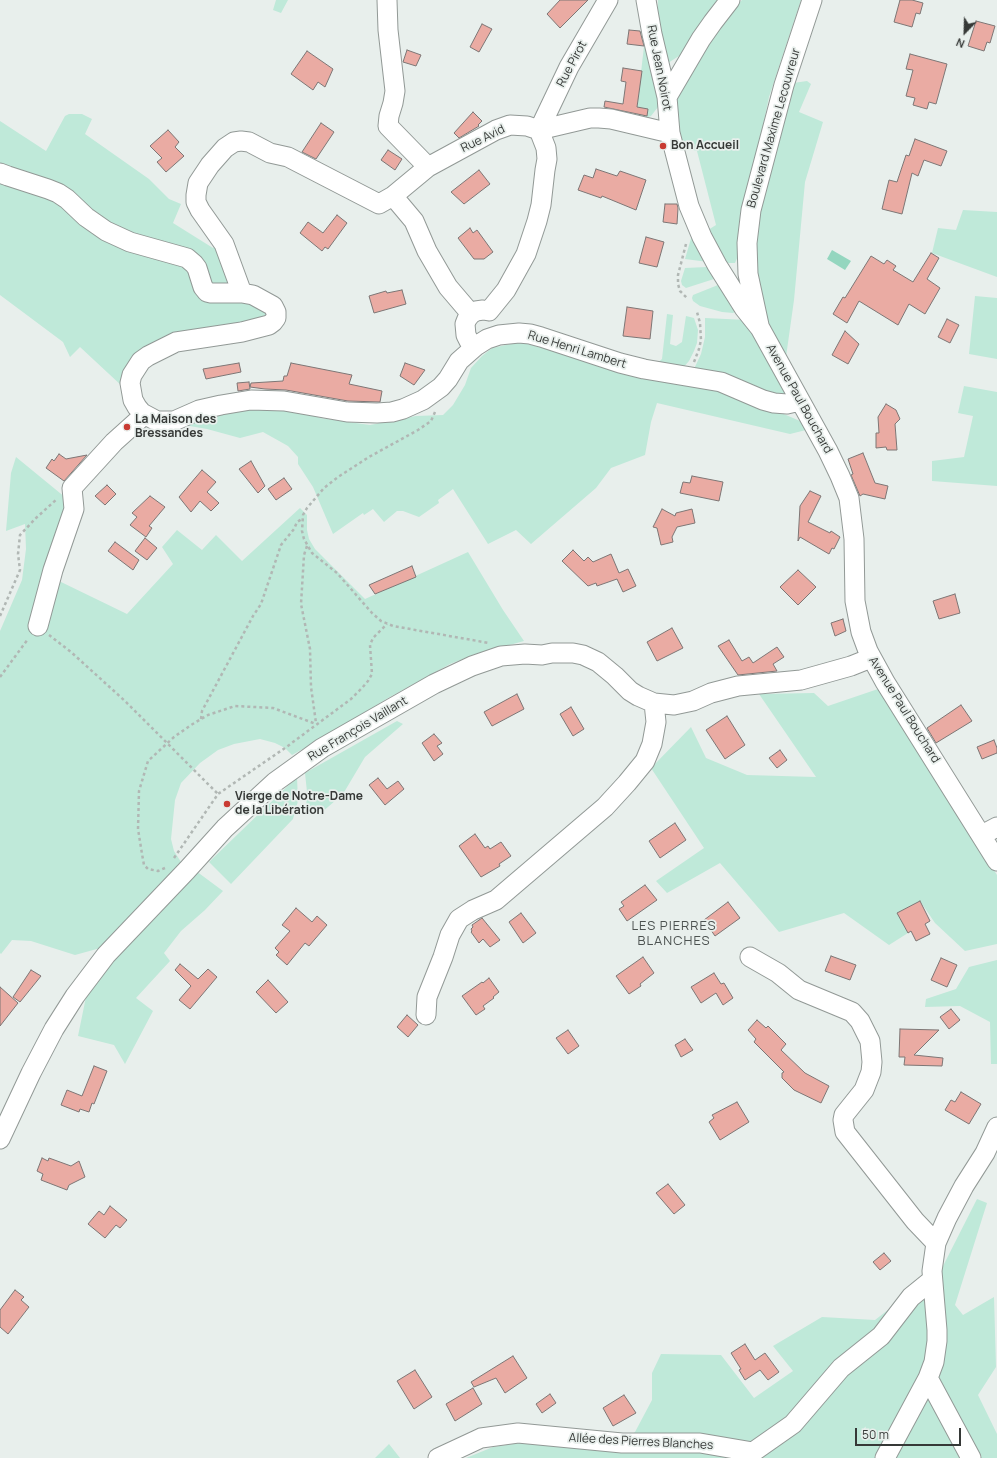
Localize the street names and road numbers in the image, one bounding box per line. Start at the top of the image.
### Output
street label: Rue Jean Noirot [644,24,674,112]
street label: Rue Pirot [554,38,590,90]
street label: Boulevard Maxime Lecouvreur [744,47,804,209]
street label: Rue Avid [459,122,507,156]
street label: Rue Henri Lambert [526,328,628,372]
street label: Avenue Paul Bouchard [763,342,835,456]
street label: Avenue Paul Bouchard [865,654,943,766]
street label: Rue François Vaillant [306,694,410,764]
street label: Allée des Pierres Blanches [568,1431,714,1453]

